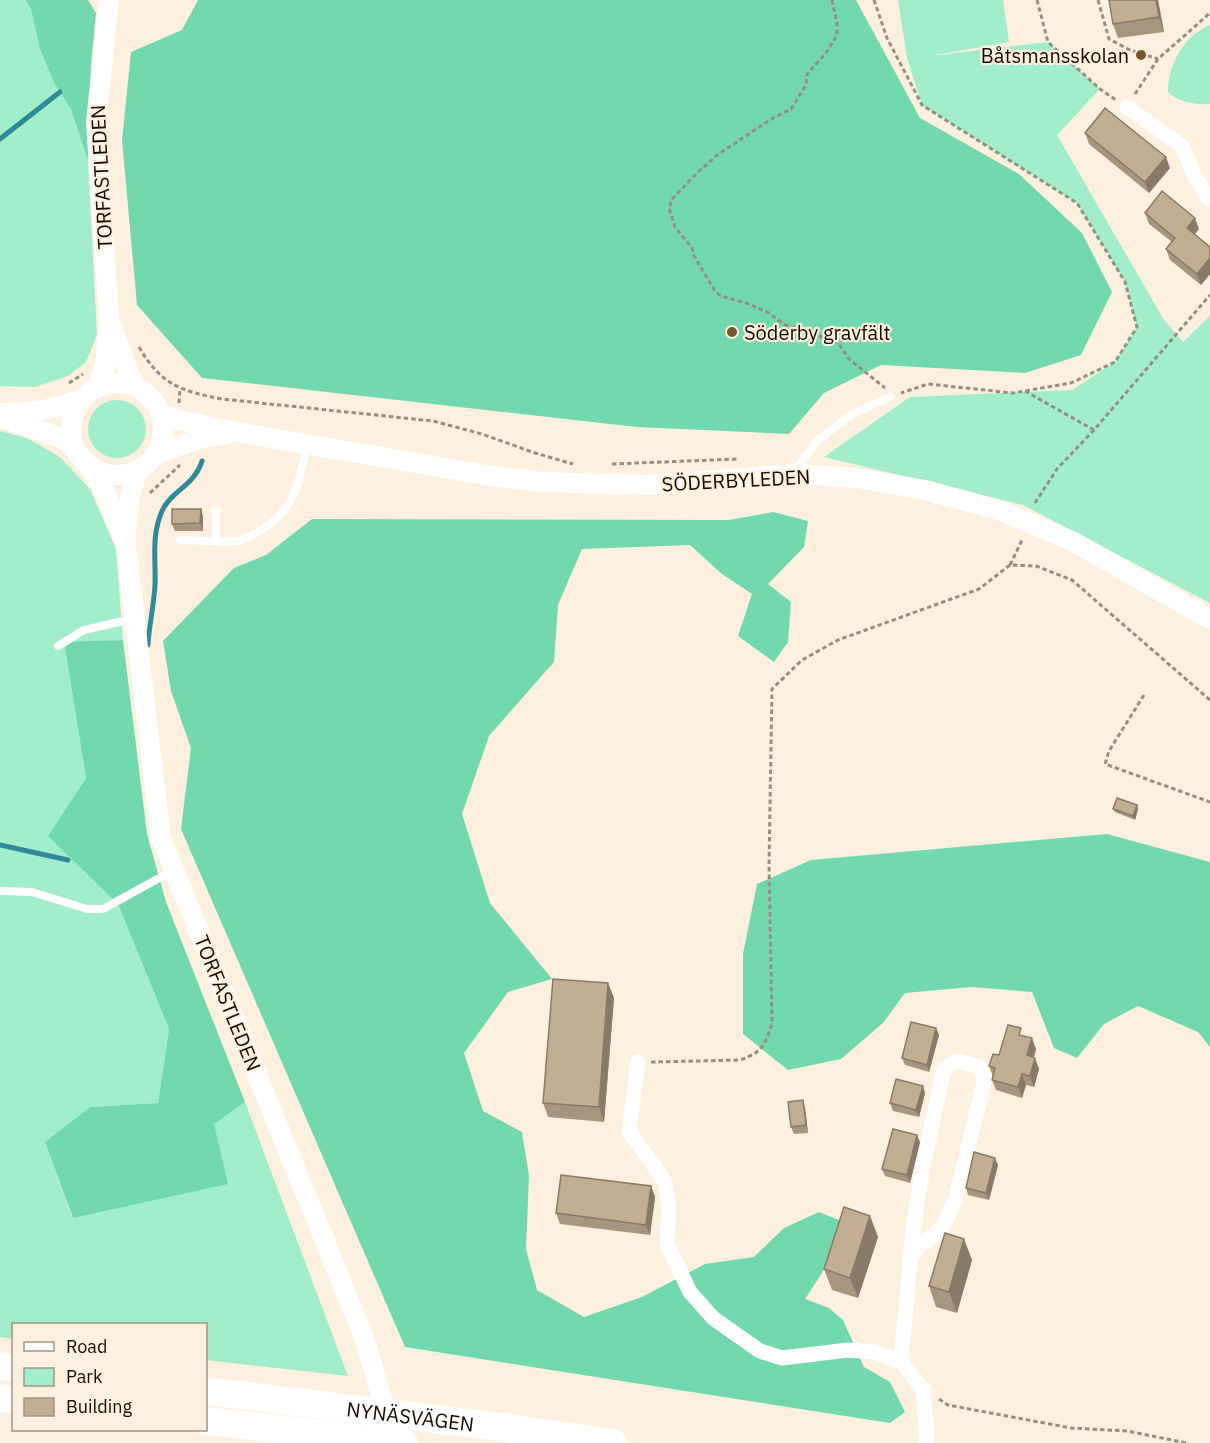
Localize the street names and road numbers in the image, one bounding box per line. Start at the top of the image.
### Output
street label: TORFASTLEDEN [84,104,118,250]
street label: SÖDERBYLEDEN [661,463,811,497]
street label: TORFASTLEDEN [188,931,268,1075]
street label: NYNÄSVÄGEN [345,1395,476,1437]

